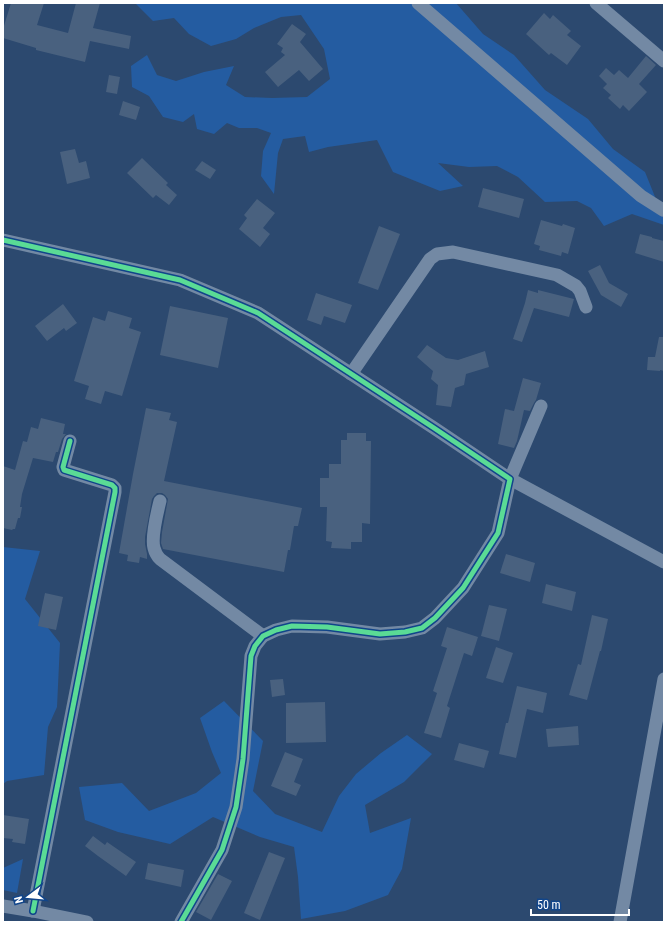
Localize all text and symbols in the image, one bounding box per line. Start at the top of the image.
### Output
north arrow [8,877,48,917]
scale bar [531,891,629,917]
text: N [12,894,26,905]
text: 50 m [537,898,561,912]

